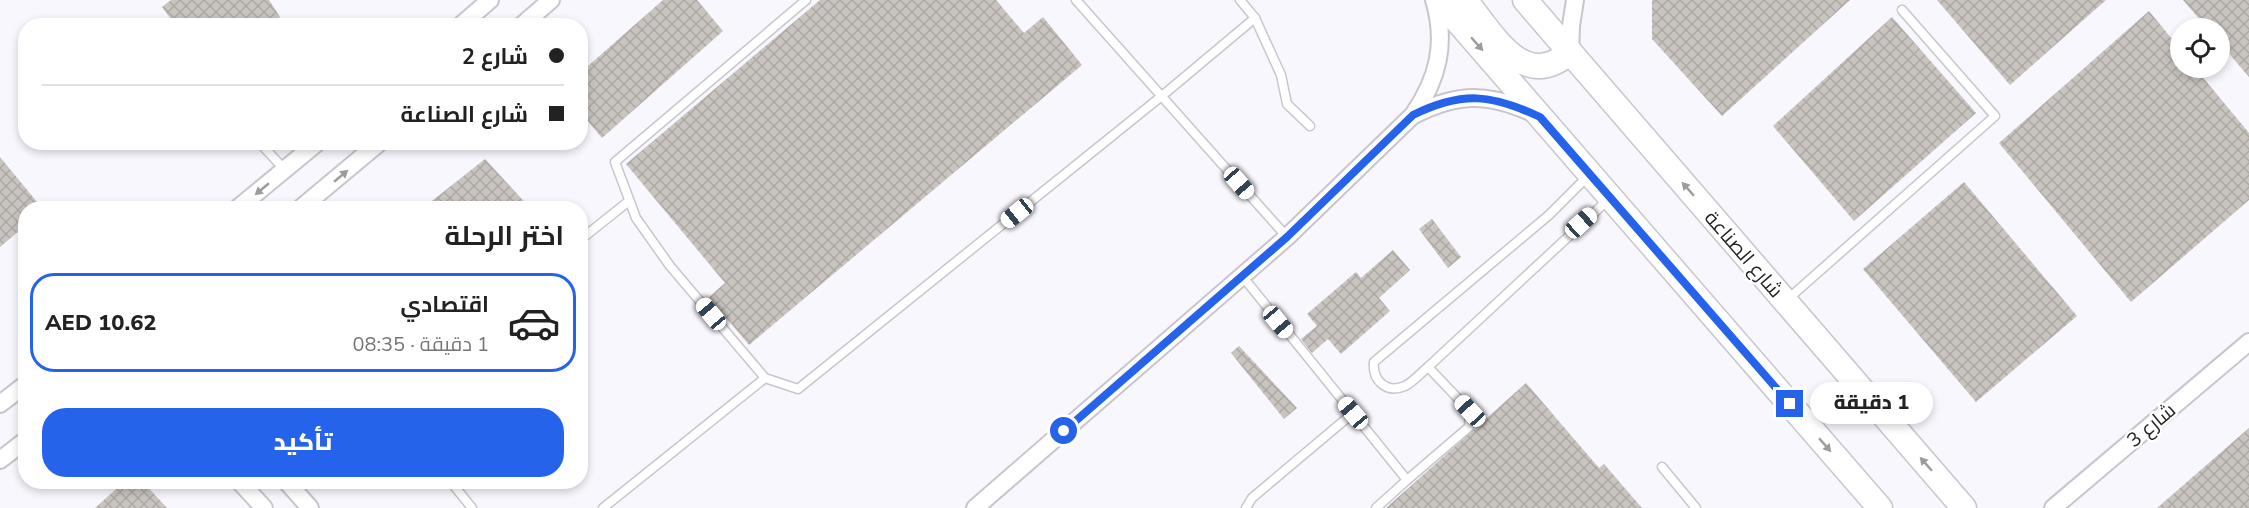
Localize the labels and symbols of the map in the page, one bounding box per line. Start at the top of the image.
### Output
one-way arrow [1470,36,1483,51]
car [1220,164,1258,202]
one-way arrow [333,169,349,182]
one-way arrow [1682,181,1695,197]
one-way arrow [255,182,270,195]
car [997,195,1037,231]
car [1562,204,1600,242]
street label: شارع الصناعة [1698,205,1789,304]
car [693,294,729,334]
car [1260,302,1296,342]
callout: 1 دقيقة [1811,383,1934,425]
route end [1776,390,1803,417]
car [1451,392,1489,430]
car [1335,393,1371,433]
street label: شارع 3 [2121,397,2181,454]
route start [1050,417,1077,444]
one-way arrow [1818,437,1831,452]
one-way arrow [1920,457,1933,472]

